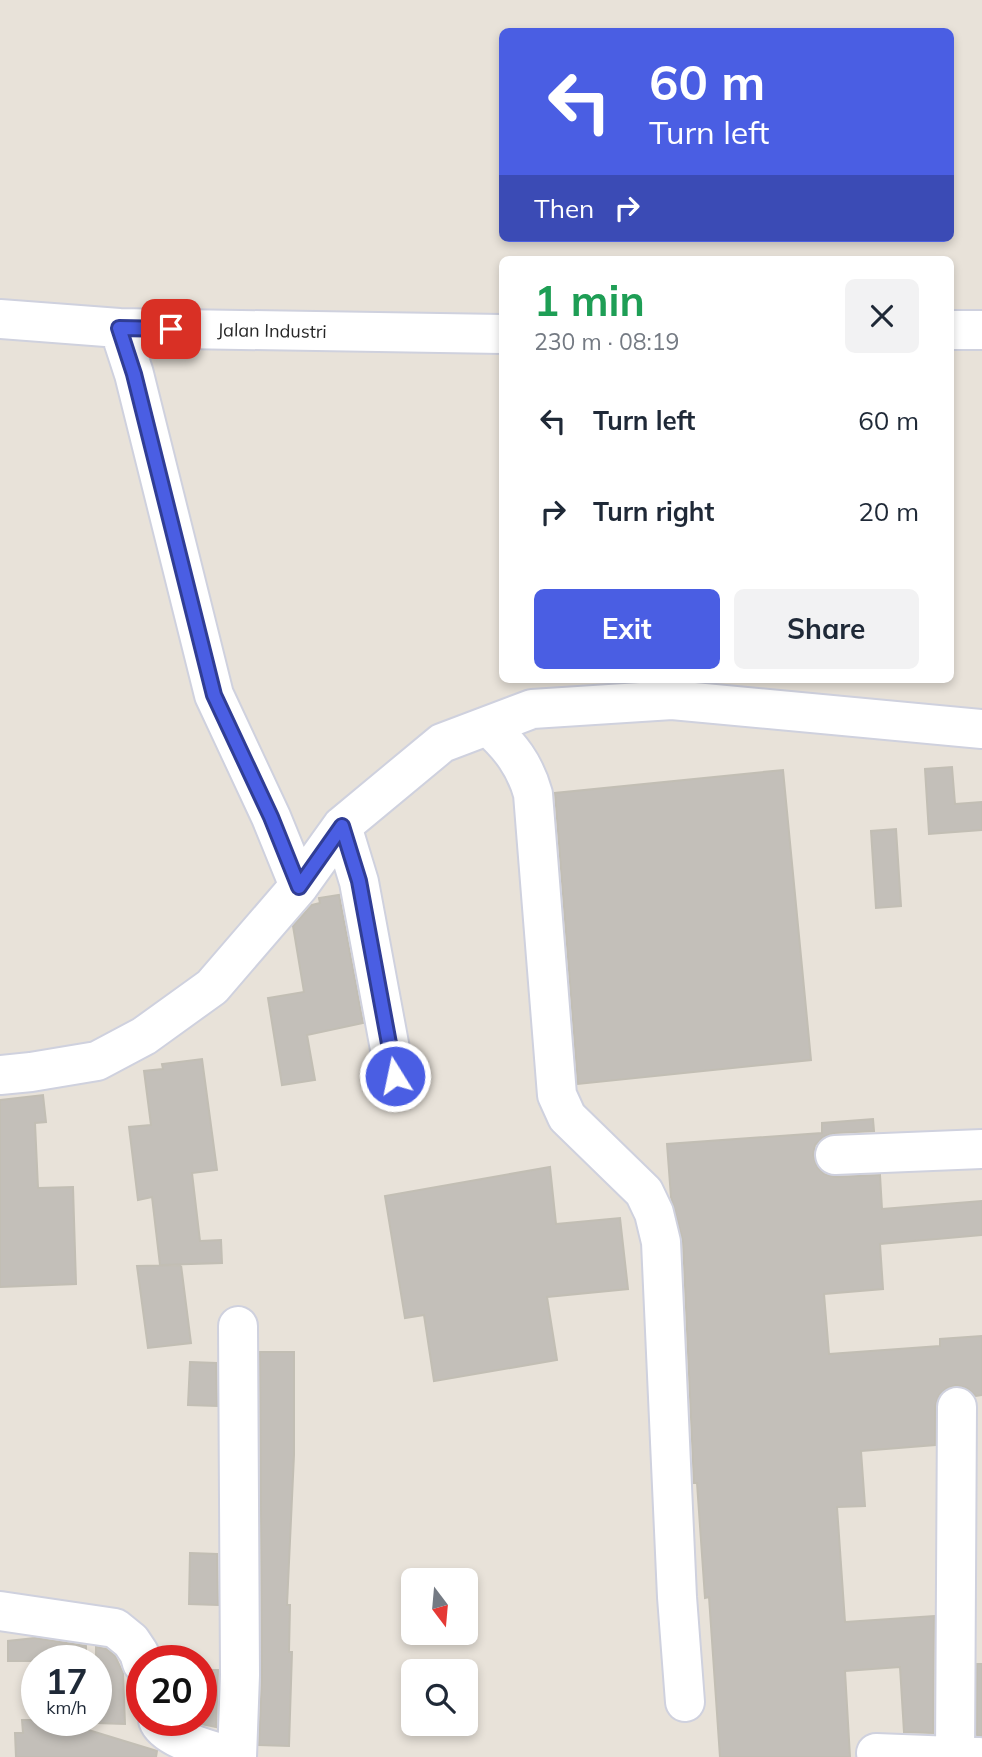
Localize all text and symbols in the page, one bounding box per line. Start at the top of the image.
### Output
text: 60 m [649,51,765,112]
icon: left [534,56,625,147]
text: Turn left [649,112,769,152]
icon: right [608,189,646,227]
text: Then [534,192,594,225]
text: 1 min [534,274,645,327]
button: close [845,279,919,353]
pin [141,299,201,359]
icon: arrive [152,310,190,348]
street label: Jalan Industri [217,318,327,343]
text: 230 m · 08:19 [534,327,679,356]
icon: left [534,402,572,440]
text: Turn left [593,404,695,437]
text: 60 m [858,404,919,437]
icon: right [534,493,572,531]
text: Turn right [593,495,714,528]
text: 20 m [858,495,919,528]
button: Exit [534,589,720,669]
button: Share [734,589,919,669]
position arrow [358,1039,432,1113]
north arrow [401,1568,478,1645]
map controls [401,1568,478,1736]
speed limit sign: 20 [126,1645,217,1736]
text: 17 [45,1659,88,1703]
button: search [401,1659,478,1736]
text: km/h [46,1696,87,1719]

